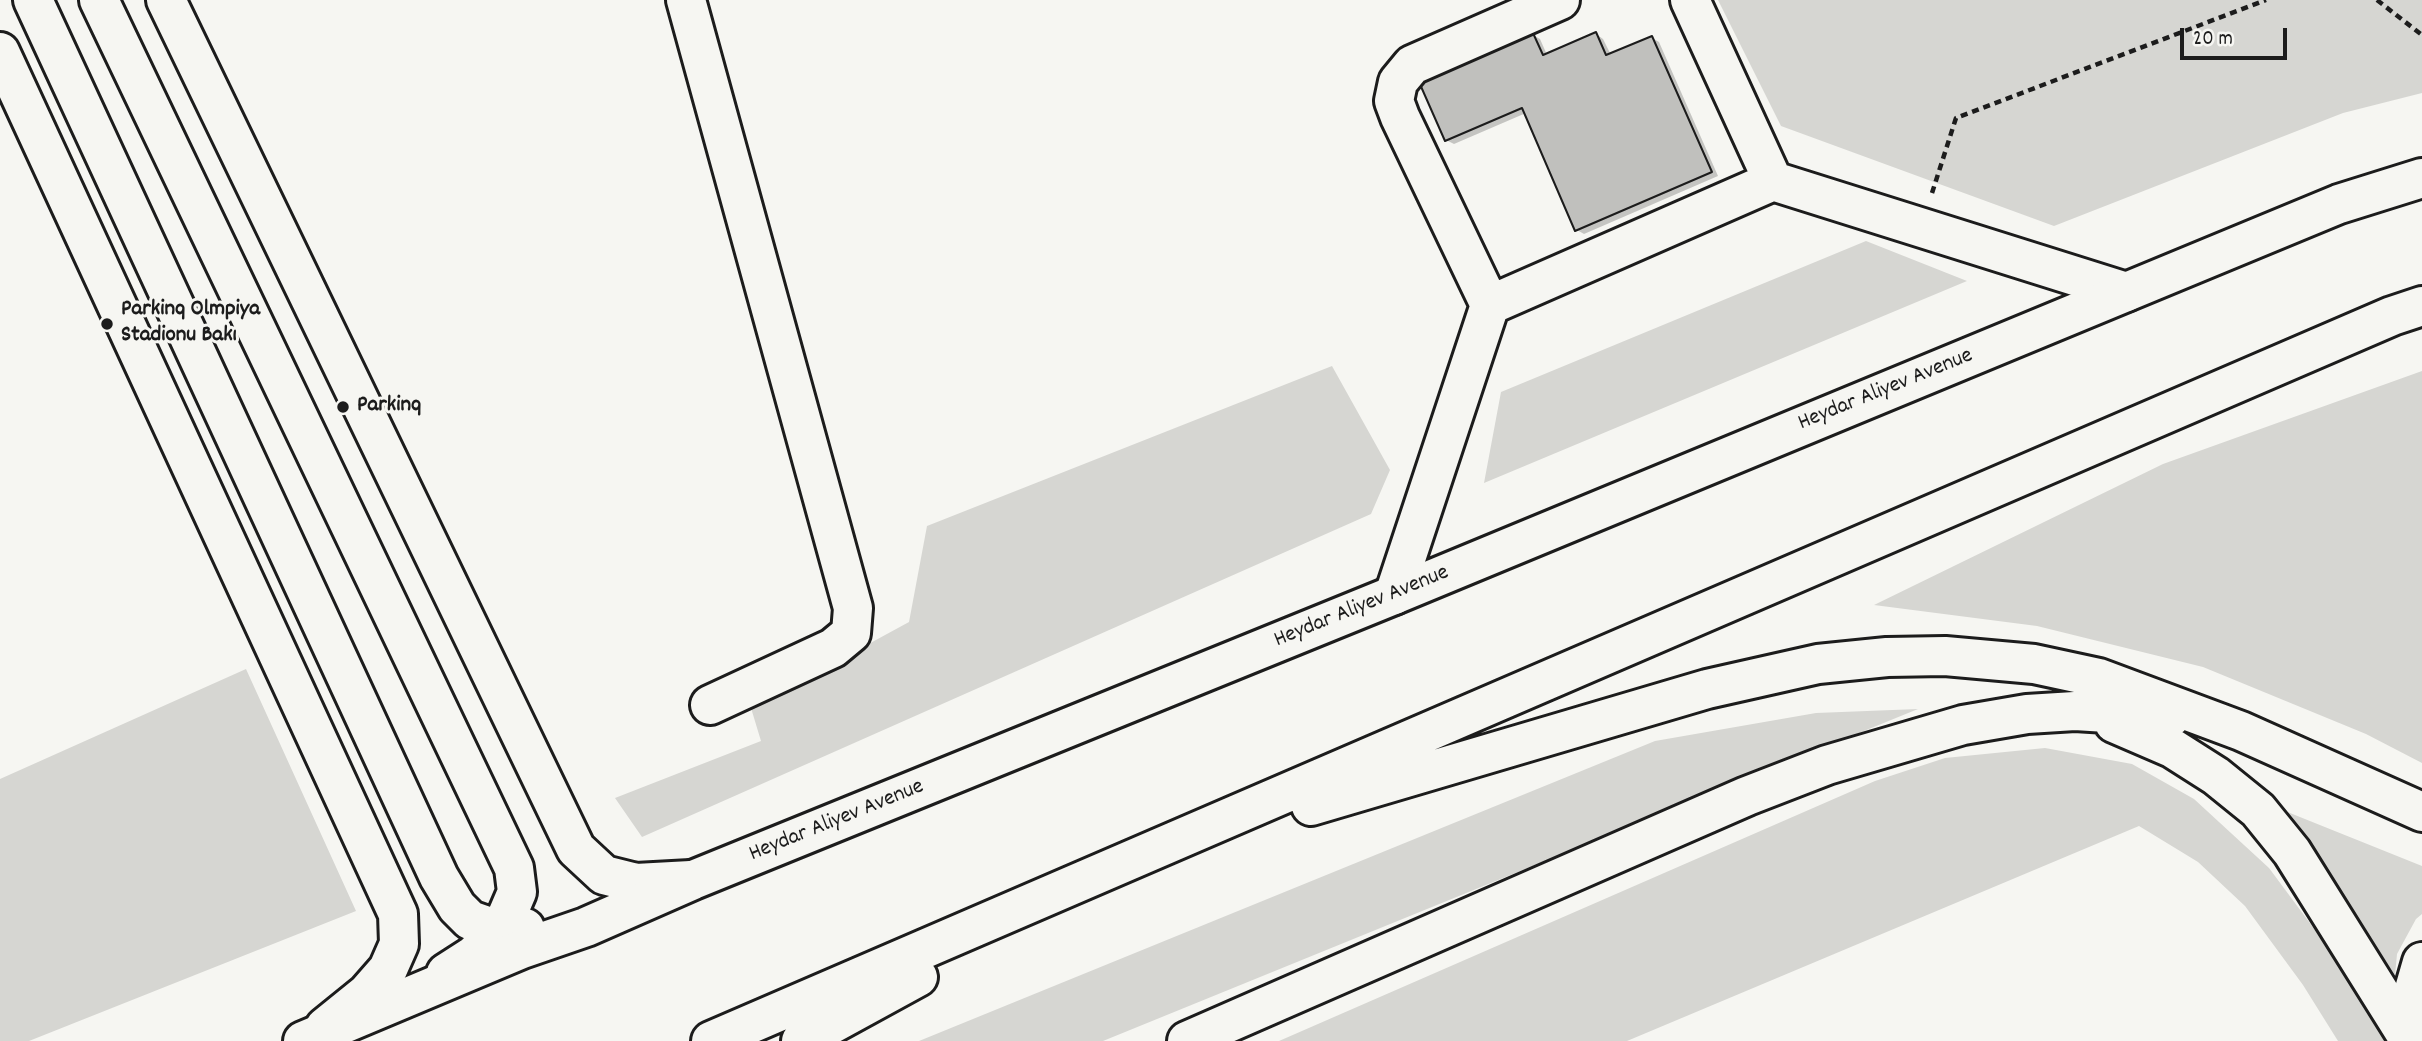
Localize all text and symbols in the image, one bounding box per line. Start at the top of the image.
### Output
scale bar [2184,14,2291,58]
text: 20 m [2193,25,2233,55]
place label: Parkinq Olmpiya Stadionu Bakı [121,297,260,351]
marker: Parkinq Olmpiya Stadionu Bakı [99,316,115,332]
street label: Heydar Aliyev Avenue [1795,343,1977,439]
place label: Parkinq [357,393,421,421]
marker: Parkinq [335,399,351,415]
street label: Heydar Aliyev Avenue [1271,560,1453,656]
street label: Heydar Aliyev Avenue [746,774,928,870]

